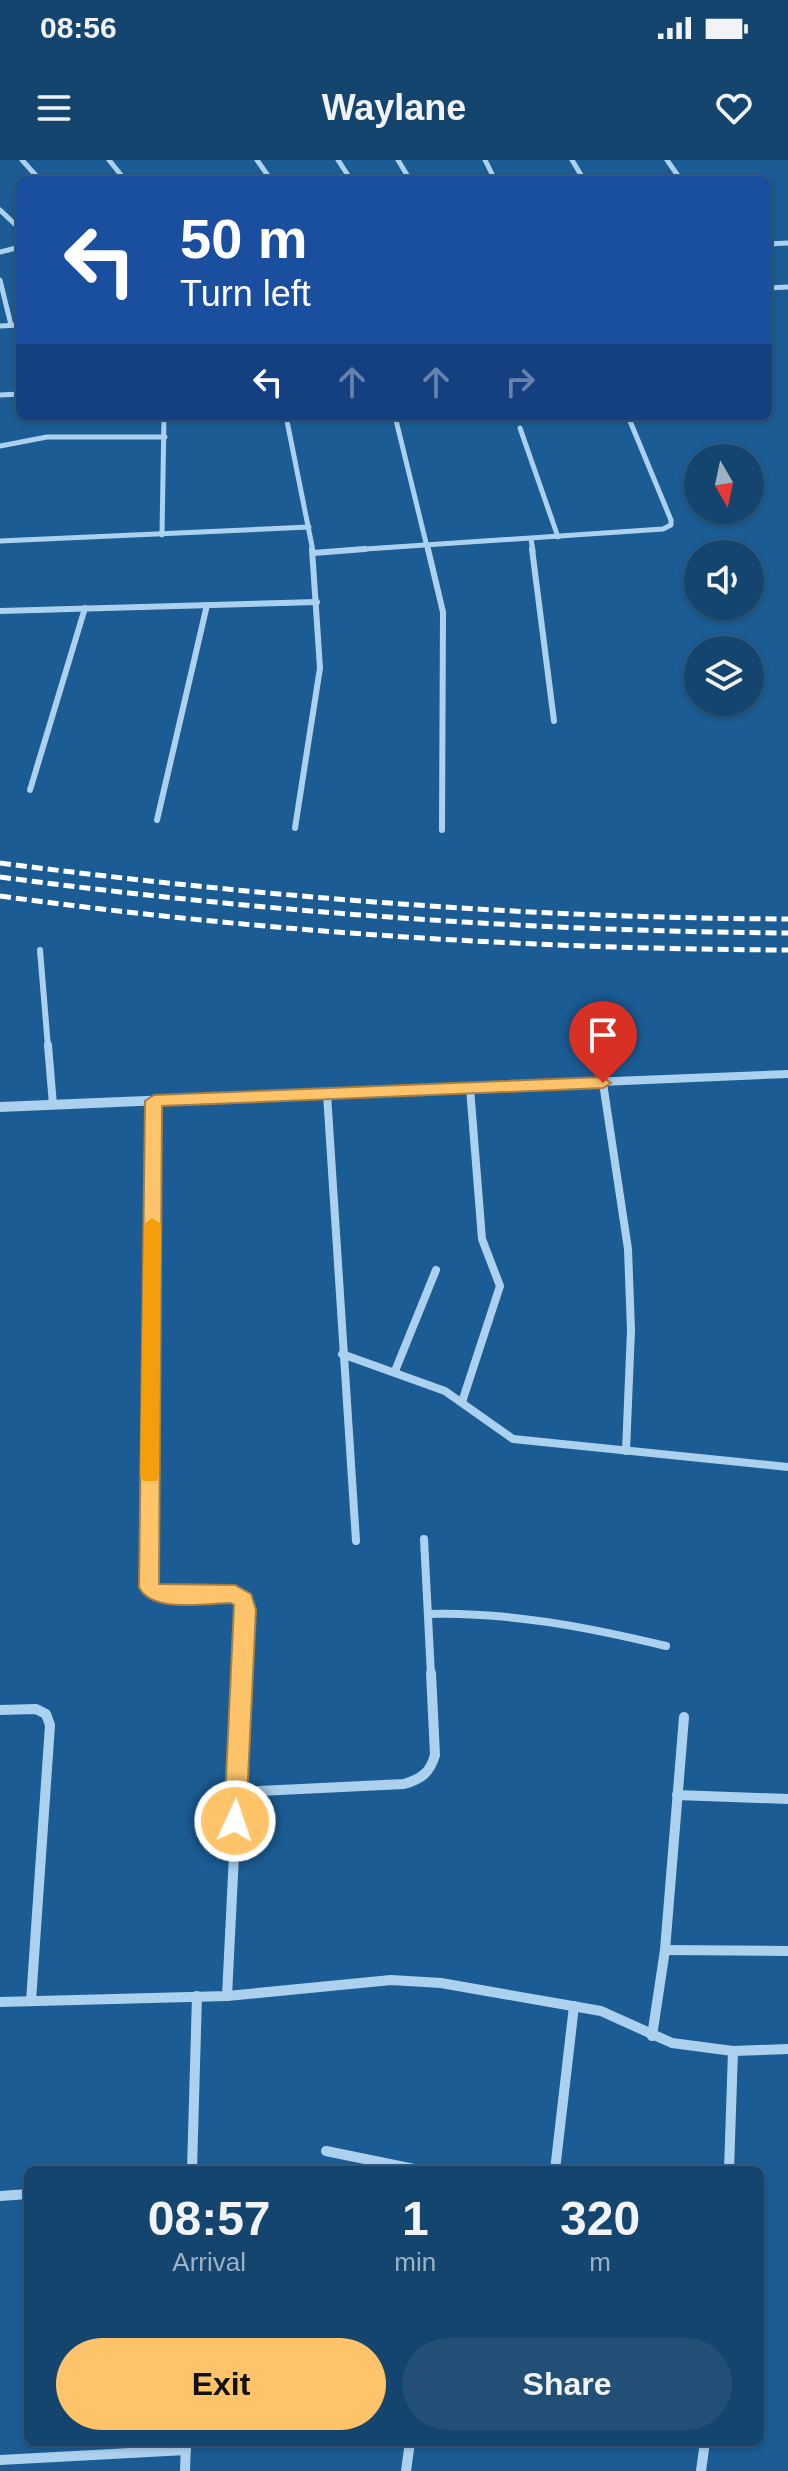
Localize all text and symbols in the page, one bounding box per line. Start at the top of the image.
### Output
text: 08:56 [40,11,117,44]
icon: menu [32,86,76,130]
icon: heart [712,86,756,130]
text: Waylane [322,87,466,128]
text: 50 m [180,207,308,270]
icon: left [48,208,152,312]
text: Turn left [180,273,311,314]
icon: left [246,360,290,404]
icon: ahead [330,360,374,404]
icon: ahead [414,360,458,404]
icon: right [498,360,542,404]
north arrow [684,444,764,524]
map controls [684,444,764,716]
button: sound [684,540,764,620]
button: layers [684,636,764,716]
pin [569,1001,637,1083]
icon: arrive [581,1013,625,1057]
position arrow [193,1779,277,1863]
text: 08:57 [148,2192,271,2245]
text: 1 [402,2192,429,2245]
text: 320 [560,2192,640,2245]
text: Arrival [172,2247,246,2277]
text: min [394,2247,436,2277]
text: m [589,2247,611,2277]
button: Exit [56,2338,386,2430]
button: Share [402,2338,732,2430]

